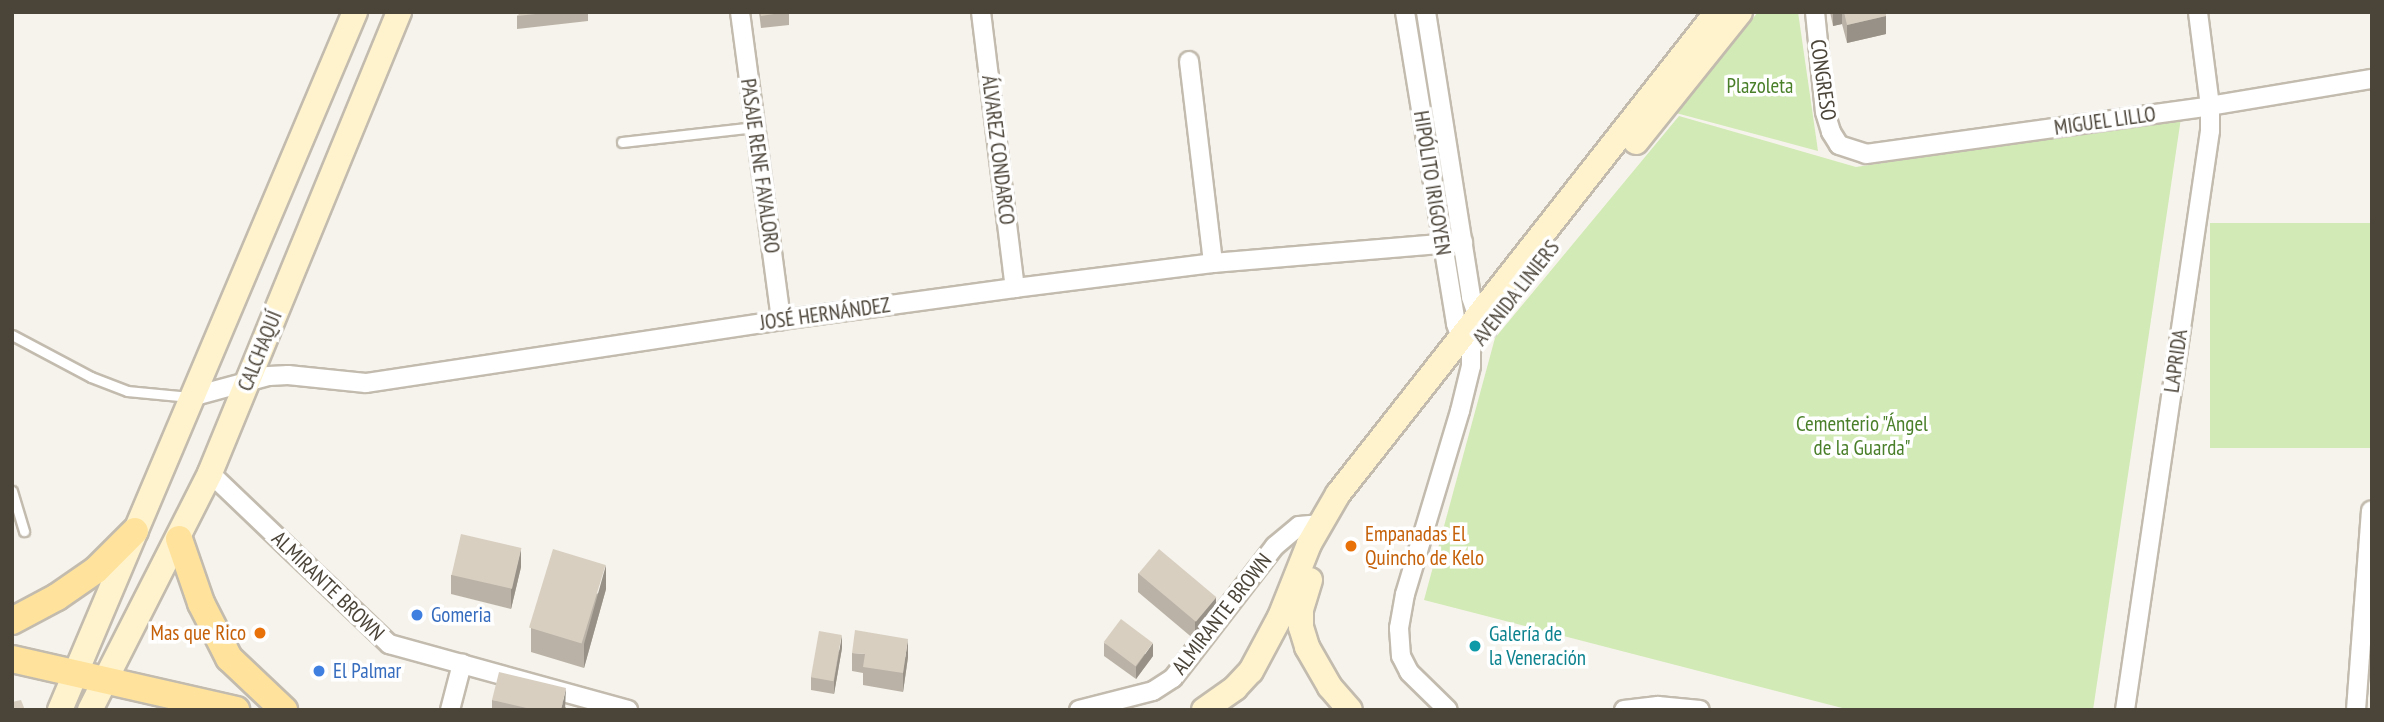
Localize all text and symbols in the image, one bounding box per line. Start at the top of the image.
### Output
street label: CONGRESO [1805,38,1841,122]
street label: ÁLVAREZ CONDARCO [976,73,1020,227]
park label: Plazoleta [1727,73,1793,99]
street label: PASAJE RENE FAVALORO [735,77,785,255]
street label: MIGUEL LILLO [2052,101,2158,141]
street label: HIPÓLITO IRIGOYEN [1408,109,1456,257]
street label: AVENIDA LINIERS [1467,235,1565,351]
street label: JOSÉ HERNÁNDEZ [758,292,892,336]
street label: CALCHAQUÍ [233,307,287,395]
street label: LAPRIDA [2159,328,2193,394]
park label: Cementerio "Ángel de la Guarda" [1795,411,1929,461]
place label: Empanadas El Quincho de Kelo [1365,521,1484,571]
street label: ALMIRANTE BROWN [267,526,389,646]
marker: Empanadas El Quincho de Kelo [1343,538,1359,554]
street label: ALMIRANTE BROWN [1167,548,1277,680]
place label: Gomeria [431,602,491,628]
marker: Gomeria [409,607,425,623]
place label: Mas que Rico [151,620,246,646]
place label: Galería de la Veneración [1489,621,1586,671]
marker: Mas que Rico [252,625,268,641]
marker: Galería de la Veneración [1467,638,1483,654]
place label: El Palmar [333,658,401,684]
marker: El Palmar [311,663,327,679]

